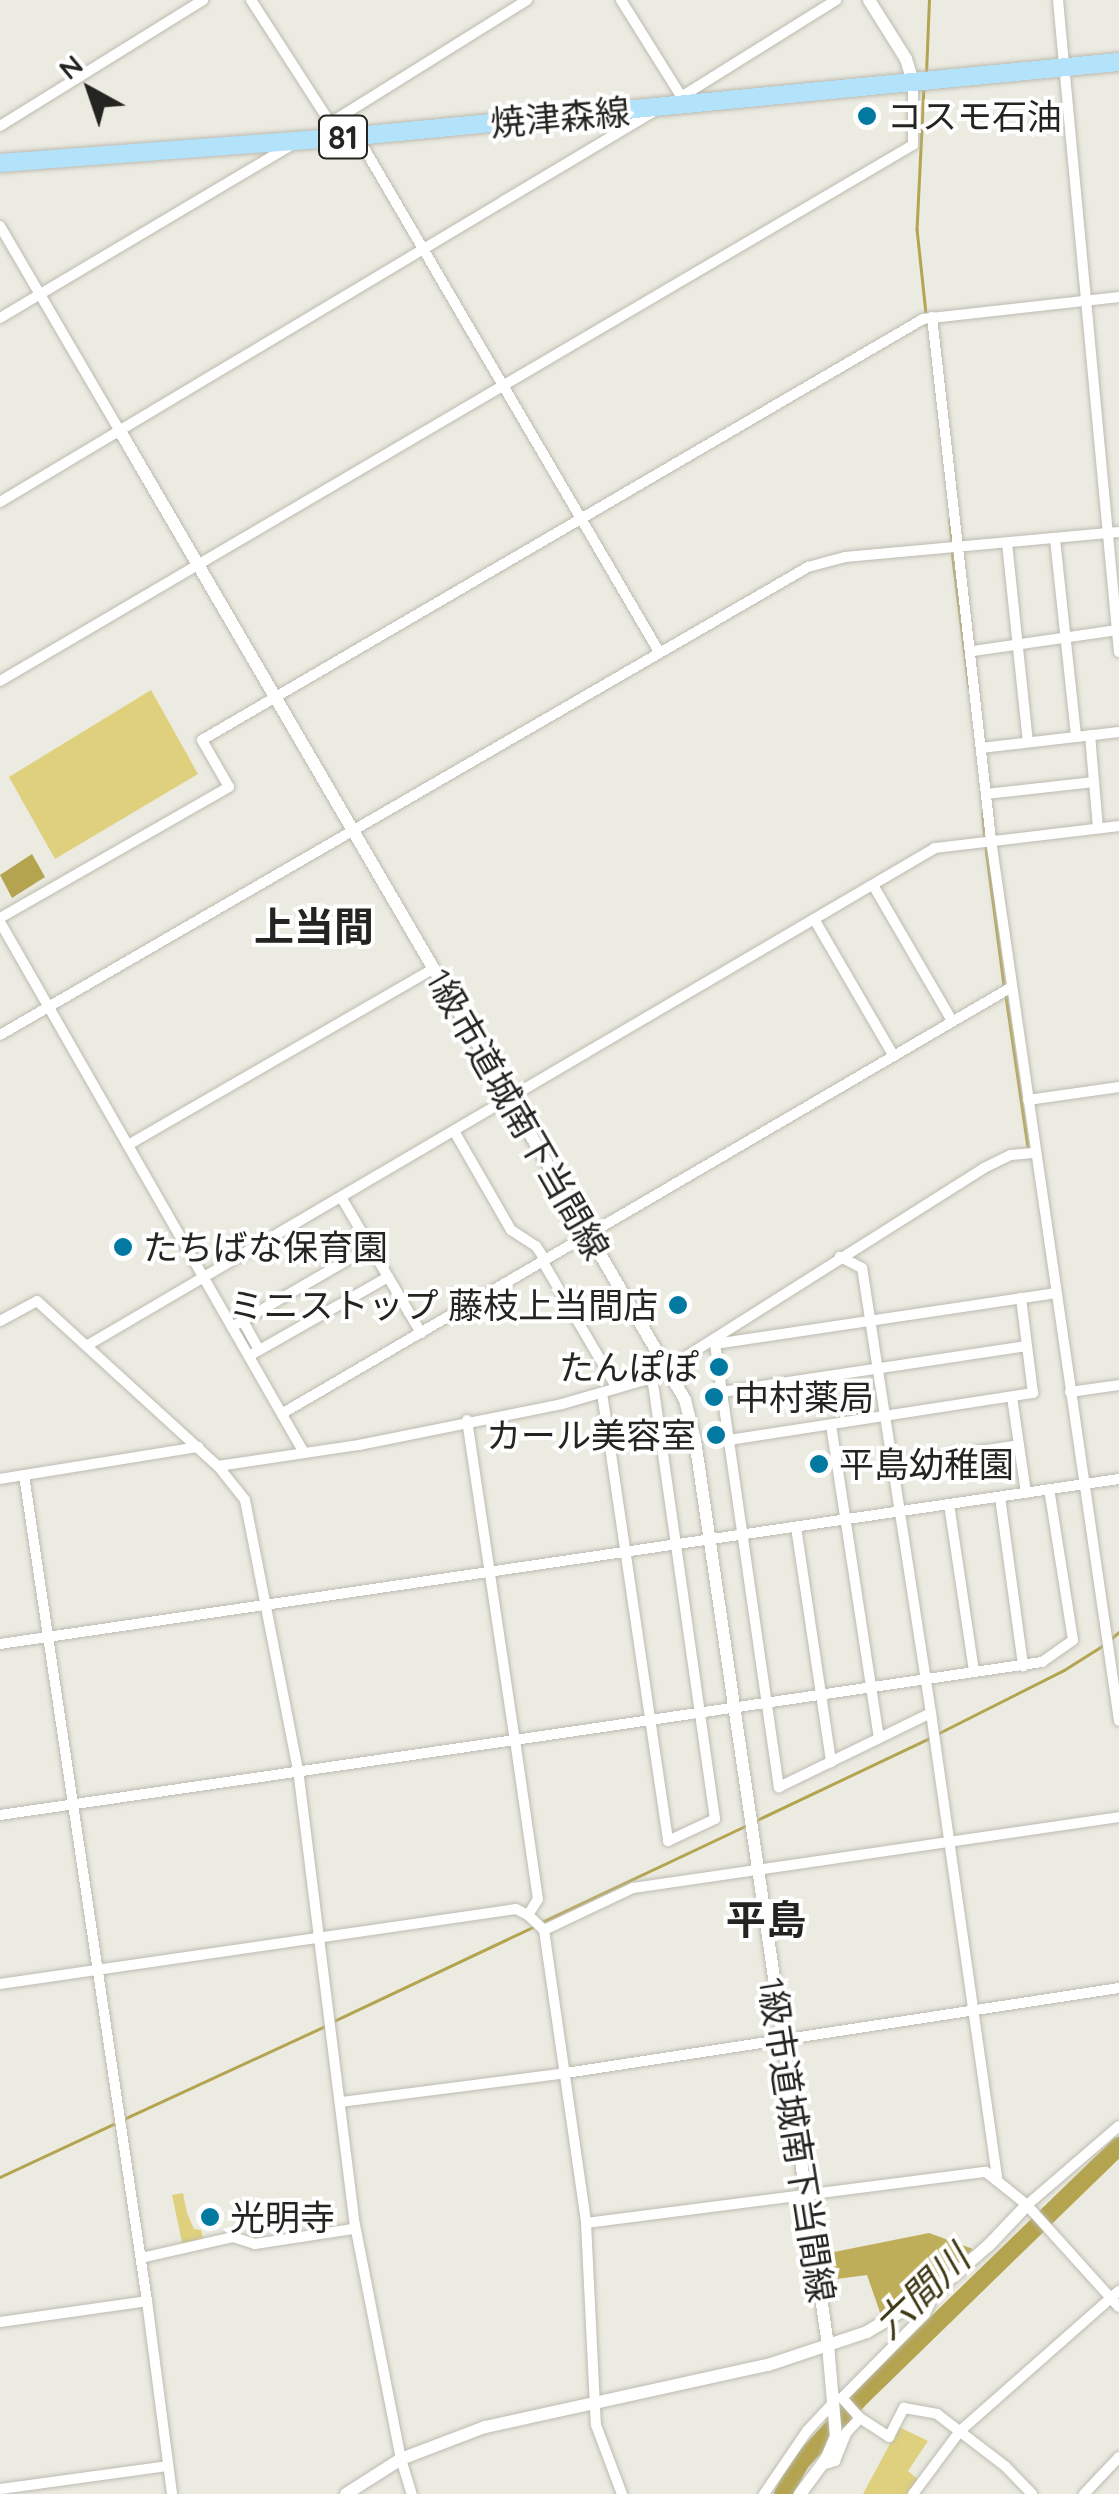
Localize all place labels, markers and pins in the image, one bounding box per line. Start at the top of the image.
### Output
place label: コスモ石油 [887,95,1062,137]
marker: コスモ石油 [856,105,878,127]
place label: たちばな保育園 [143,1226,388,1268]
marker: たちばな保育園 [112,1236,134,1258]
place label: ミニストップ 藤枝上当間店 [228,1284,658,1326]
marker: ミニストップ 藤枝上当間店 [667,1294,689,1316]
place label: たんぽぽ [559,1346,699,1388]
marker: たんぽぽ [708,1356,730,1378]
place label: 中村薬局 [734,1376,874,1418]
marker: 中村薬局 [703,1386,725,1408]
place label: カール美容室 [486,1414,696,1456]
marker: カール美容室 [705,1424,727,1446]
place label: 平島幼稚園 [839,1443,1014,1485]
marker: 平島幼稚園 [808,1453,830,1475]
place label: 光明寺 [230,2196,335,2238]
marker: 光明寺 [199,2206,221,2228]

